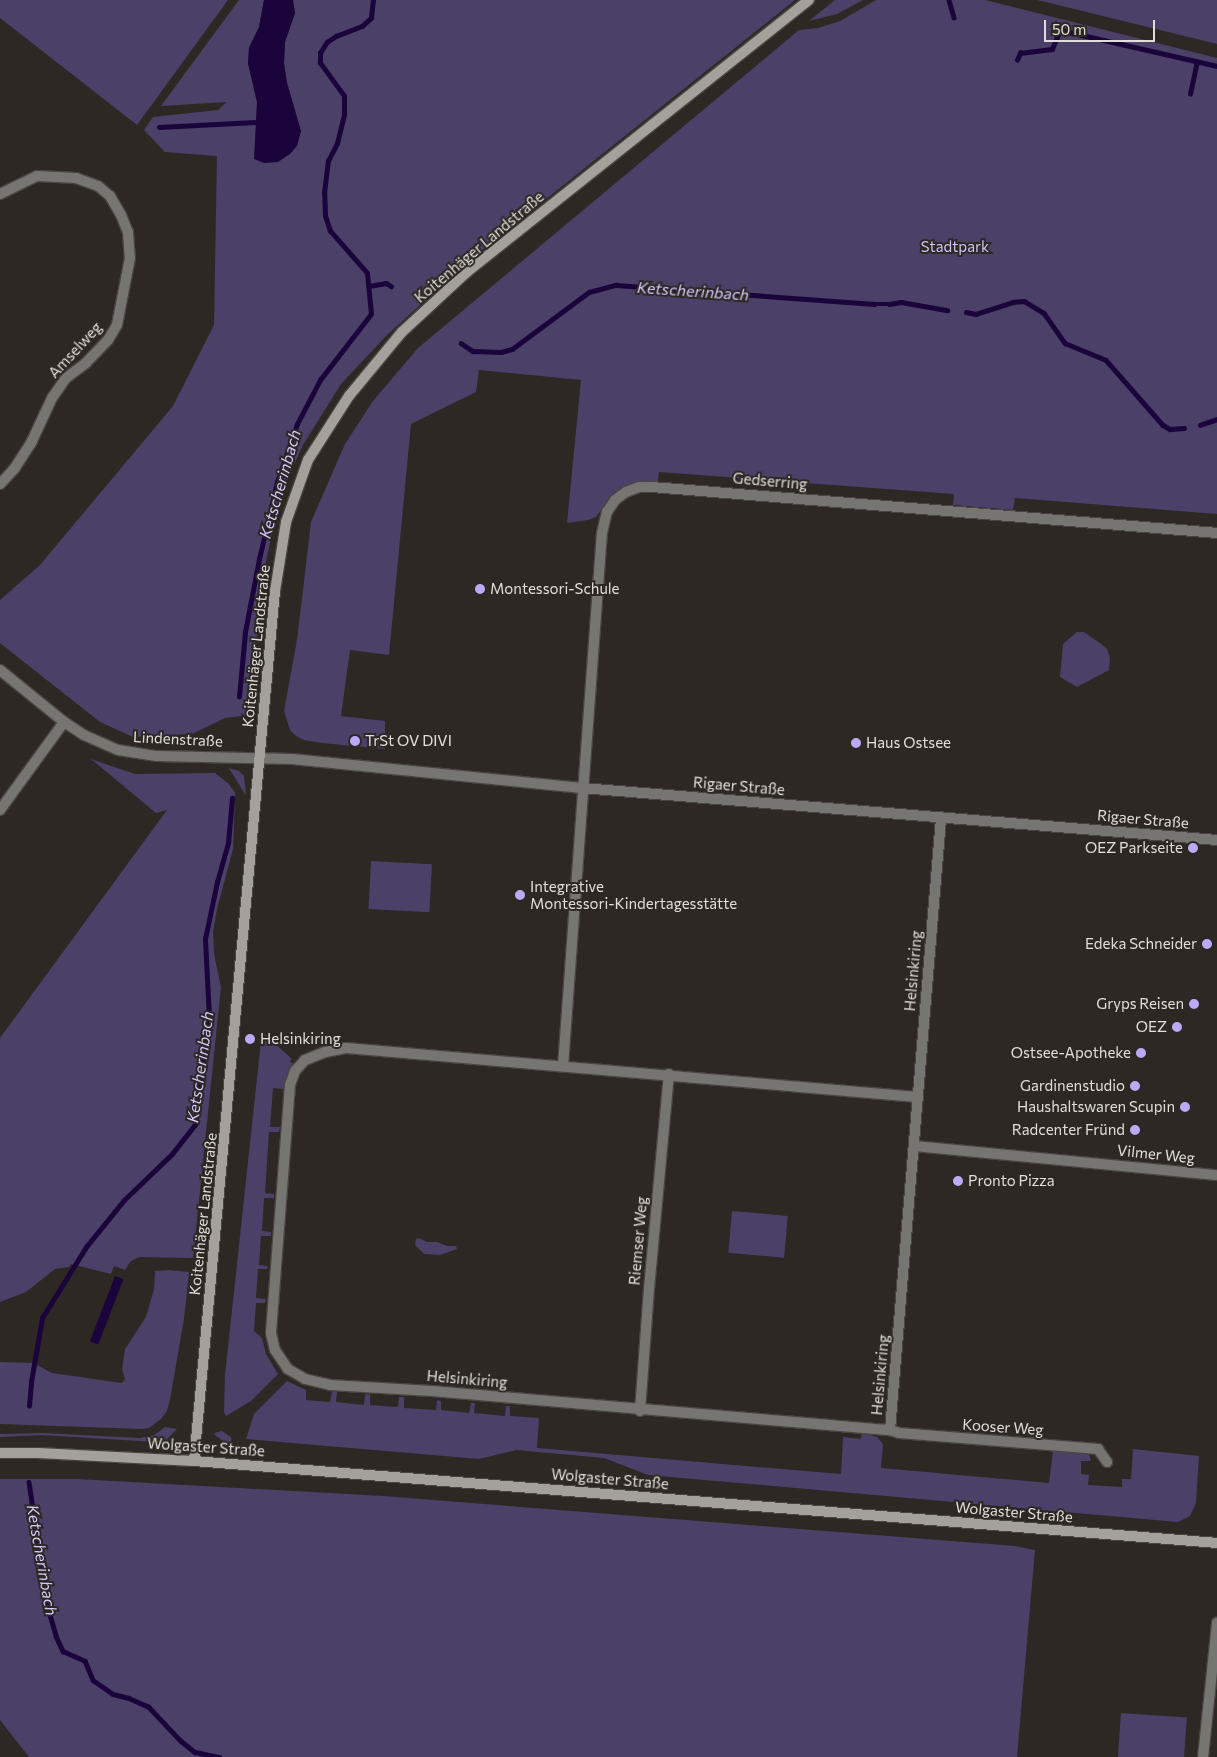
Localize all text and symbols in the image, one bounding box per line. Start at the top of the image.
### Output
scale bar [1047,10,1158,42]
text: 50 m [1052,20,1086,38]
street label: Koitenhäger Landstraße [411,188,547,306]
park label: Stadtpark [921,238,989,256]
water label: Ketscherinbach [636,278,750,304]
street label: Amselweg [45,318,105,382]
water label: Ketscherinbach [255,427,305,541]
street label: Gedserring [732,469,808,493]
street label: Koitenhäger Landstraße [239,564,273,728]
place label: Montessori-Schule [490,580,620,598]
marker: Montessori-Schule [474,583,486,595]
street label: Lindenstraße [133,728,223,750]
place label: TrSt OV DIVI [365,732,452,750]
place label: Haus Ostsee [866,734,951,752]
marker: TrSt OV DIVI [349,735,361,747]
marker: Haus Ostsee [850,737,862,749]
street label: Rigaer Straße [692,773,786,799]
street label: Rigaer Straße [1096,806,1190,832]
place label: OEZ Parkseite [1085,839,1183,857]
marker: OEZ Parkseite [1187,842,1199,854]
place label: Integrative Montessori-Kindertagesstätte [530,877,737,912]
marker: Integrative Montessori-Kindertagesstätte [514,889,526,901]
street label: Helsinkiring [901,930,925,1012]
place label: Edeka Schneider [1085,935,1197,953]
marker: Edeka Schneider [1201,938,1213,950]
place label: Gryps Reisen [1096,995,1184,1013]
marker: Gryps Reisen [1188,998,1200,1010]
water label: Ketscherinbach [183,1010,217,1124]
place label: OEZ [1136,1018,1167,1036]
marker: OEZ [1171,1021,1183,1033]
place label: Helsinkiring [260,1030,341,1048]
marker: Helsinkiring [244,1033,256,1045]
place label: Ostsee-Apotheke [1011,1044,1131,1062]
marker: Ostsee-Apotheke [1135,1047,1147,1059]
place label: Gardinenstudio [1020,1077,1125,1095]
marker: Gardinenstudio [1129,1080,1141,1092]
place label: Haushaltswaren Scupin [1017,1098,1175,1116]
marker: Haushaltswaren Scupin [1179,1101,1191,1113]
place label: Radcenter Fründ [1012,1121,1125,1139]
marker: Radcenter Fründ [1129,1124,1141,1136]
street label: Koitenhäger Landstraße [186,1132,220,1296]
street label: Vilmer Weg [1116,1141,1196,1167]
place label: Pronto Pizza [968,1172,1055,1190]
marker: Pronto Pizza [952,1175,964,1187]
street label: Riemser Weg [625,1196,651,1286]
street label: Helsinkiring [868,1334,892,1416]
street label: Helsinkiring [426,1367,508,1391]
street label: Kooser Weg [962,1415,1044,1439]
street label: Wolgaster Straße [147,1434,265,1460]
street label: Wolgaster Straße [550,1465,670,1493]
street label: Wolgaster Straße [954,1498,1074,1526]
water label: Ketscherinbach [23,1503,61,1617]

